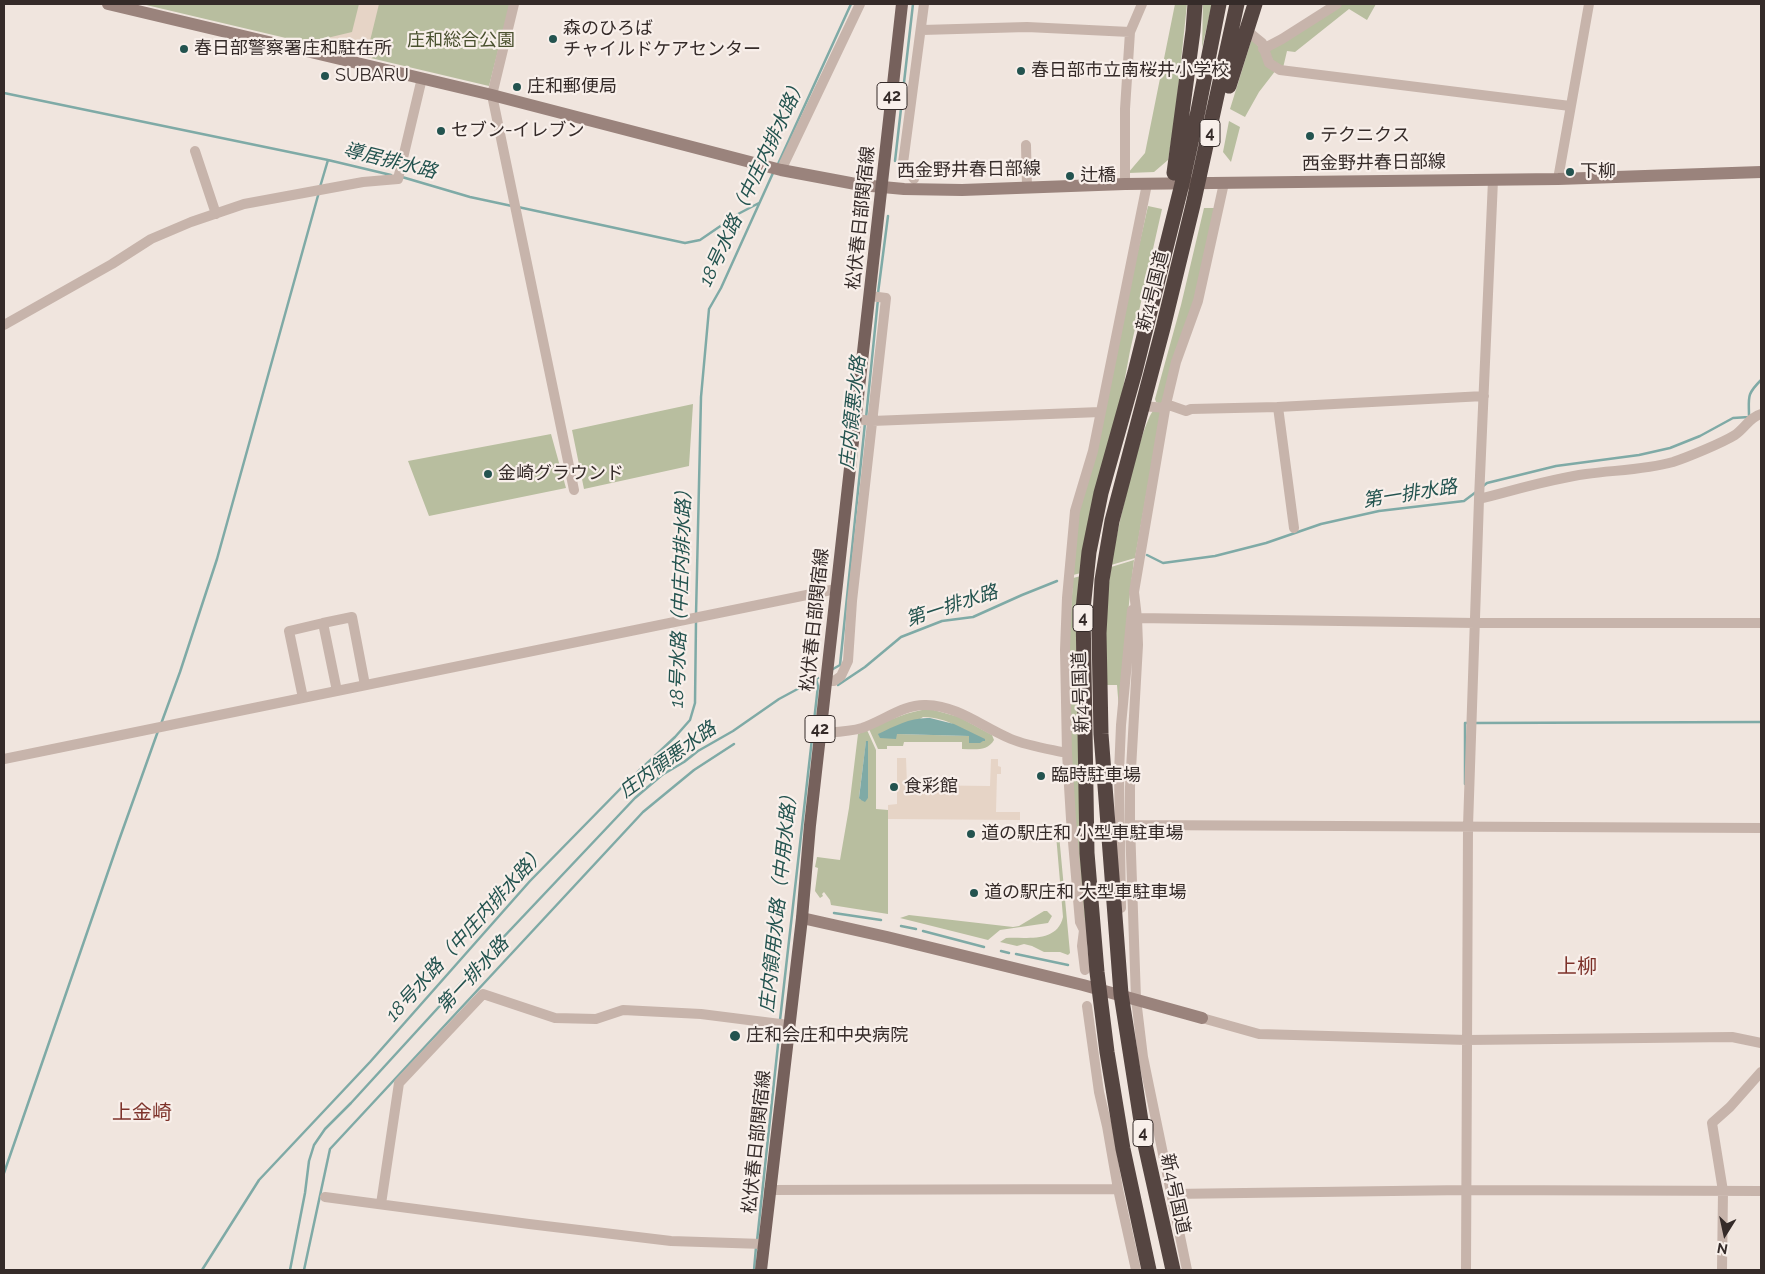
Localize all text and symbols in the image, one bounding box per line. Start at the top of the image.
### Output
place label: 森のひろば チャイルドケアセンター [563,18,761,60]
park label: 庄和総合公園 [407,30,515,52]
marker: 森のひろば チャイルドケアセンター [547,33,559,45]
place label: 春日部警察署庄和駐在所 [194,38,392,60]
marker: 春日部警察署庄和駐在所 [178,43,190,55]
place label: 春日部市立南桜井小学校 [1031,60,1229,82]
place label: SUBARU [335,65,409,87]
marker: 春日部市立南桜井小学校 [1015,65,1027,77]
marker: SUBARU [319,70,331,82]
water label: 18号水路（中庄内排水路） [695,74,811,290]
place label: 庄和郵便局 [527,76,617,98]
marker: 庄和郵便局 [511,81,523,93]
road number: 42 [877,82,907,110]
place label: セブン-イレブン [451,120,585,142]
road number: 4 [1200,120,1220,146]
marker: セブン-イレブン [435,125,447,137]
place label: テクニクス [1320,125,1410,147]
marker: テクニクス [1304,130,1316,142]
water label: 導居排水路 [341,138,439,184]
street label: 松伏春日部関宿線 [843,145,879,291]
street label: 西金野井春日部線 [1302,151,1446,175]
street label: 西金野井春日部線 [897,158,1041,182]
place label: 下柳 [1580,161,1616,183]
place label: 辻橋 [1080,165,1116,187]
marker: 下柳 [1564,166,1576,178]
marker: 辻橋 [1064,170,1076,182]
street label: 新4号国道 [1133,249,1173,333]
water label: 庄内領悪水路 [836,355,870,471]
place label: 金崎グラウンド [498,463,624,485]
marker: 金崎グラウンド [482,468,494,480]
water label: 第一排水路 [1361,475,1459,513]
water label: 18号水路（中庄内排水路） [666,480,696,708]
street label: 松伏春日部関宿線 [797,547,833,693]
water label: 第一排水路 [903,580,1001,632]
road number: 4 [1073,604,1093,632]
street label: 新4号国道 [1069,651,1093,733]
road number: 42 [805,716,835,742]
water label: 庄内領悪水路 [615,717,721,803]
place label: 臨時駐車場 [1051,765,1141,787]
marker: 臨時駐車場 [1035,770,1047,782]
place label: 食彩館 [904,776,958,798]
marker: 食彩館 [888,781,900,793]
water label: 庄内領用水路（中用水路） [756,784,802,1014]
place label: 道の駅庄和 小型車駐車場 [981,823,1184,845]
marker: 道の駅庄和 小型車駐車場 [965,828,977,840]
water label: 18号水路（中庄内排水路） [381,842,551,1026]
place label: 道の駅庄和 大型車駐車場 [984,882,1187,904]
marker: 道の駅庄和 大型車駐車場 [968,887,980,899]
water label: 第一排水路 [432,932,514,1018]
district label: 上柳 [1557,955,1597,979]
place label: 庄和会庄和中央病院 [746,1025,908,1047]
marker: 庄和会庄和中央病院 [728,1029,742,1043]
street label: 松伏春日部関宿線 [739,1069,775,1215]
district label: 上金崎 [112,1101,172,1125]
road number: 4 [1133,1120,1153,1146]
street label: 新4号国道 [1156,1152,1194,1236]
north arrow [1700,1209,1750,1259]
text: N [1716,1240,1729,1258]

